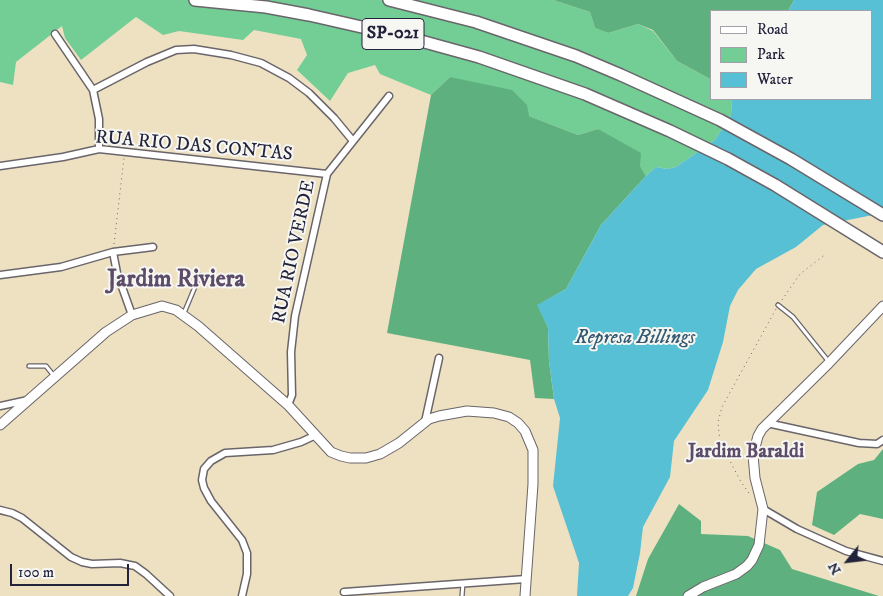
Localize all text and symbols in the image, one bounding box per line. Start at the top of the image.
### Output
legend [710,10,873,100]
road number: SP-021 [362,18,424,50]
text: Road [757,20,788,39]
text: Park [757,45,785,64]
text: Water [757,70,793,89]
street label: RUA RIO DAS CONTAS [94,127,294,167]
street label: RUA RIO VERDE [269,178,321,326]
district label: Jardim Riviera [107,267,245,295]
water label: Represa Billings [575,327,695,351]
district label: Jardim Baraldi [688,441,804,465]
north arrow [823,536,873,586]
scale bar [12,554,131,586]
text: N [824,559,846,578]
text: 100 m [18,563,54,582]

